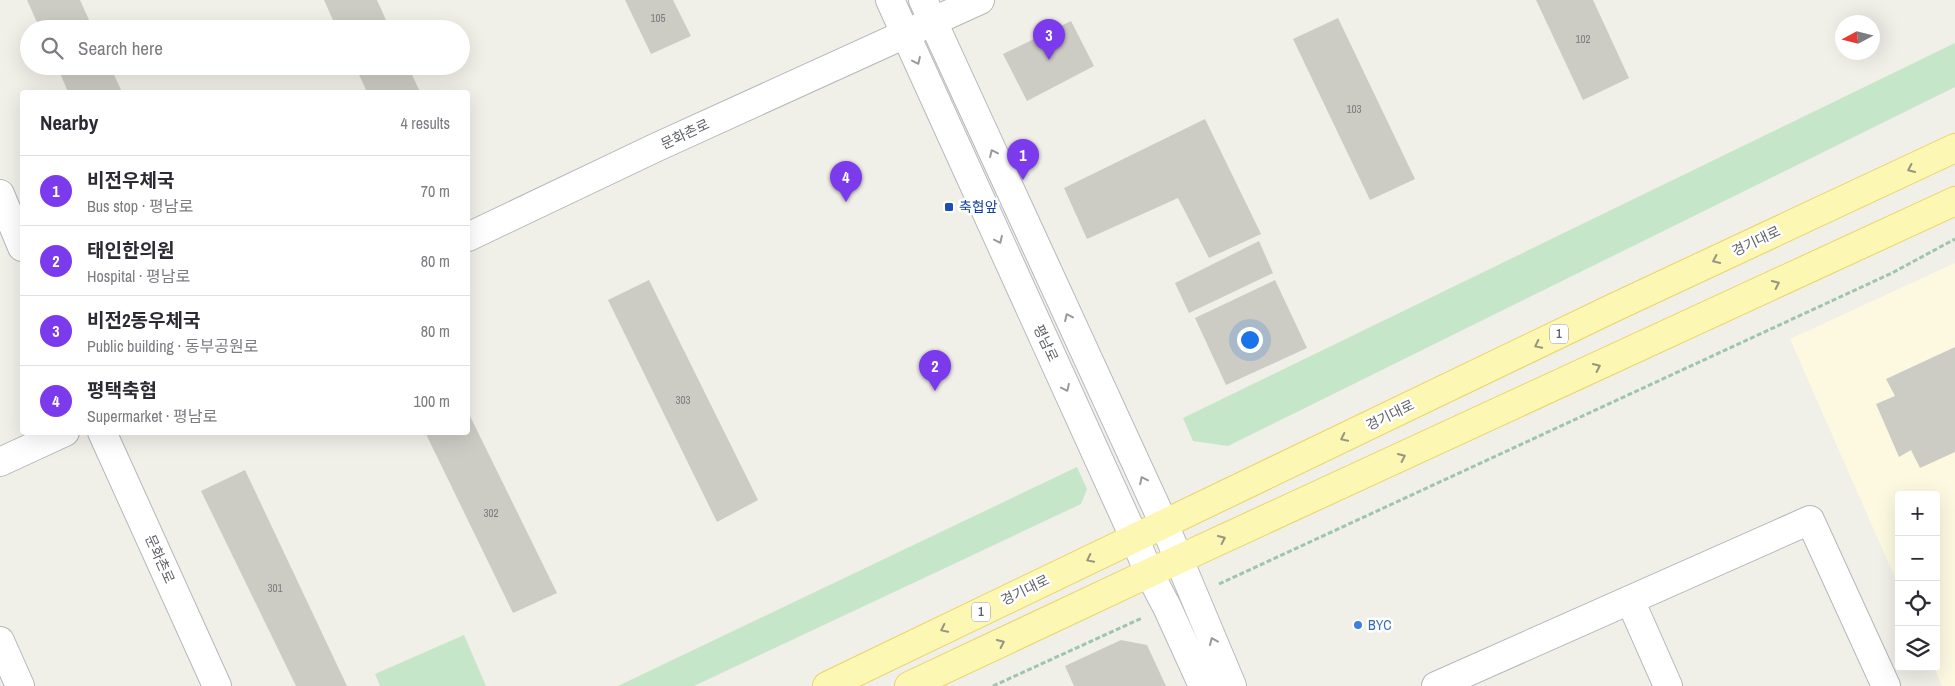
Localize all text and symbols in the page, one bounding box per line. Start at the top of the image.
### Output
house number: 105 [650,11,666,25]
north arrow [1835,15,1880,60]
pin: 3 [1033,19,1065,60]
search box [20,20,470,75]
house number: 102 [1575,32,1591,46]
icon: search [38,34,66,62]
text: Search here [78,35,163,61]
one-way arrow [910,56,921,65]
house number: 103 [1346,102,1362,116]
text: Nearby [40,108,98,137]
text: 4 results [400,112,450,134]
street label: 문화촌로 [658,115,712,153]
pin: 1 [1007,139,1039,180]
one-way arrow [988,149,999,158]
pin: 4 [830,161,862,202]
one-way arrow [1907,163,1916,173]
text: 비전우체국 [87,167,174,193]
text: 1 [52,180,60,202]
text: 70 m [421,180,450,202]
text: Bus stop · 평남로 [87,195,193,217]
place label: 축협앞 [959,198,998,216]
marker: 축협앞 [943,201,955,213]
street label: 경기대로 [1729,222,1783,260]
one-way arrow [992,235,1003,244]
text: 태인한의원 [87,237,174,263]
text: 2 [52,250,60,272]
text: 80 m [421,250,450,272]
one-way arrow [1712,254,1721,264]
text: Hospital · 평남로 [87,265,190,287]
one-way arrow [1771,280,1780,290]
text: 비전2동우체국 [87,307,201,333]
one-way arrow [1063,313,1074,322]
text: 3 [52,320,60,342]
text: 80 m [421,320,450,342]
street label: 평남로 [1030,322,1062,364]
road number: 1 [1550,324,1568,344]
your location [1237,327,1263,353]
text: Public building · 동부공원로 [87,335,258,357]
one-way arrow [1534,338,1543,348]
pin: 2 [919,350,951,391]
one-way arrow [1592,363,1601,373]
text: 평택축협 [87,377,157,403]
one-way arrow [1060,383,1071,392]
text: 4 [52,390,60,412]
text: 100 m [414,390,450,412]
house number: 303 [675,393,691,407]
street label: 경기대로 [1363,396,1417,434]
text: Supermarket · 평남로 [87,405,217,427]
one-way arrow [1340,432,1349,442]
one-way arrow [1397,452,1406,463]
one-way arrow [1139,476,1149,485]
map controls [1895,491,1940,671]
button: + [1895,491,1940,536]
house number: 302 [483,506,499,520]
street label: 문화촌로 [141,532,179,586]
one-way arrow [1217,535,1226,546]
button: − [1895,536,1940,581]
one-way arrow [1086,552,1095,563]
street label: 경기대로 [998,571,1052,609]
house number: 301 [267,581,283,595]
button: locate [1895,581,1940,626]
road number: 1 [972,602,990,622]
place label: BYC [1368,616,1392,634]
marker: BYC [1352,619,1364,631]
one-way arrow [940,623,949,634]
button: layers [1895,626,1940,671]
one-way arrow [1208,637,1219,646]
one-way arrow [996,639,1005,649]

